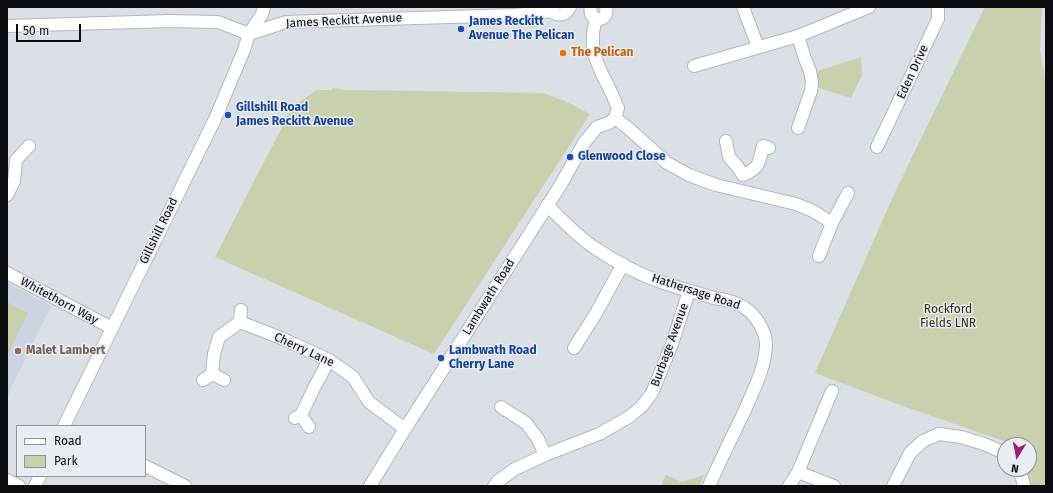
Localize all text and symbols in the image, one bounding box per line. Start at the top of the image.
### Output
street label: James Reckitt Avenue [286,11,402,31]
place label: James Reckitt Avenue The Pelican [469,15,574,43]
scale bar [18,16,83,42]
text: 50 m [23,24,49,38]
marker: James Reckitt Avenue The Pelican [456,24,466,34]
street label: Eden Drive [894,43,932,101]
place label: The Pelican [571,46,633,60]
marker: The Pelican [558,48,568,58]
place label: Gillshill Road James Reckitt Avenue [236,101,354,129]
marker: Gillshill Road James Reckitt Avenue [223,110,233,120]
place label: Glenwood Close [578,150,666,164]
marker: Glenwood Close [565,152,575,162]
street label: Gillshill Road [137,196,181,266]
street label: Lambwath Road [460,256,518,338]
street label: Hathersage Road [650,271,742,313]
street label: Whitethorn Way [18,274,100,328]
street label: Burbage Avenue [648,301,692,389]
park label: Rockford Fields LNR [920,303,976,331]
street label: Cherry Lane [272,330,336,370]
place label: Malet Lambert [26,344,105,358]
place label: Lambwath Road Cherry Lane [449,344,537,372]
marker: Malet Lambert [13,346,23,356]
marker: Lambwath Road Cherry Lane [436,353,446,363]
legend [16,425,146,477]
text: Road [54,434,82,448]
north arrow [997,437,1037,477]
text: Park [54,454,78,468]
text: N [1010,461,1020,475]

